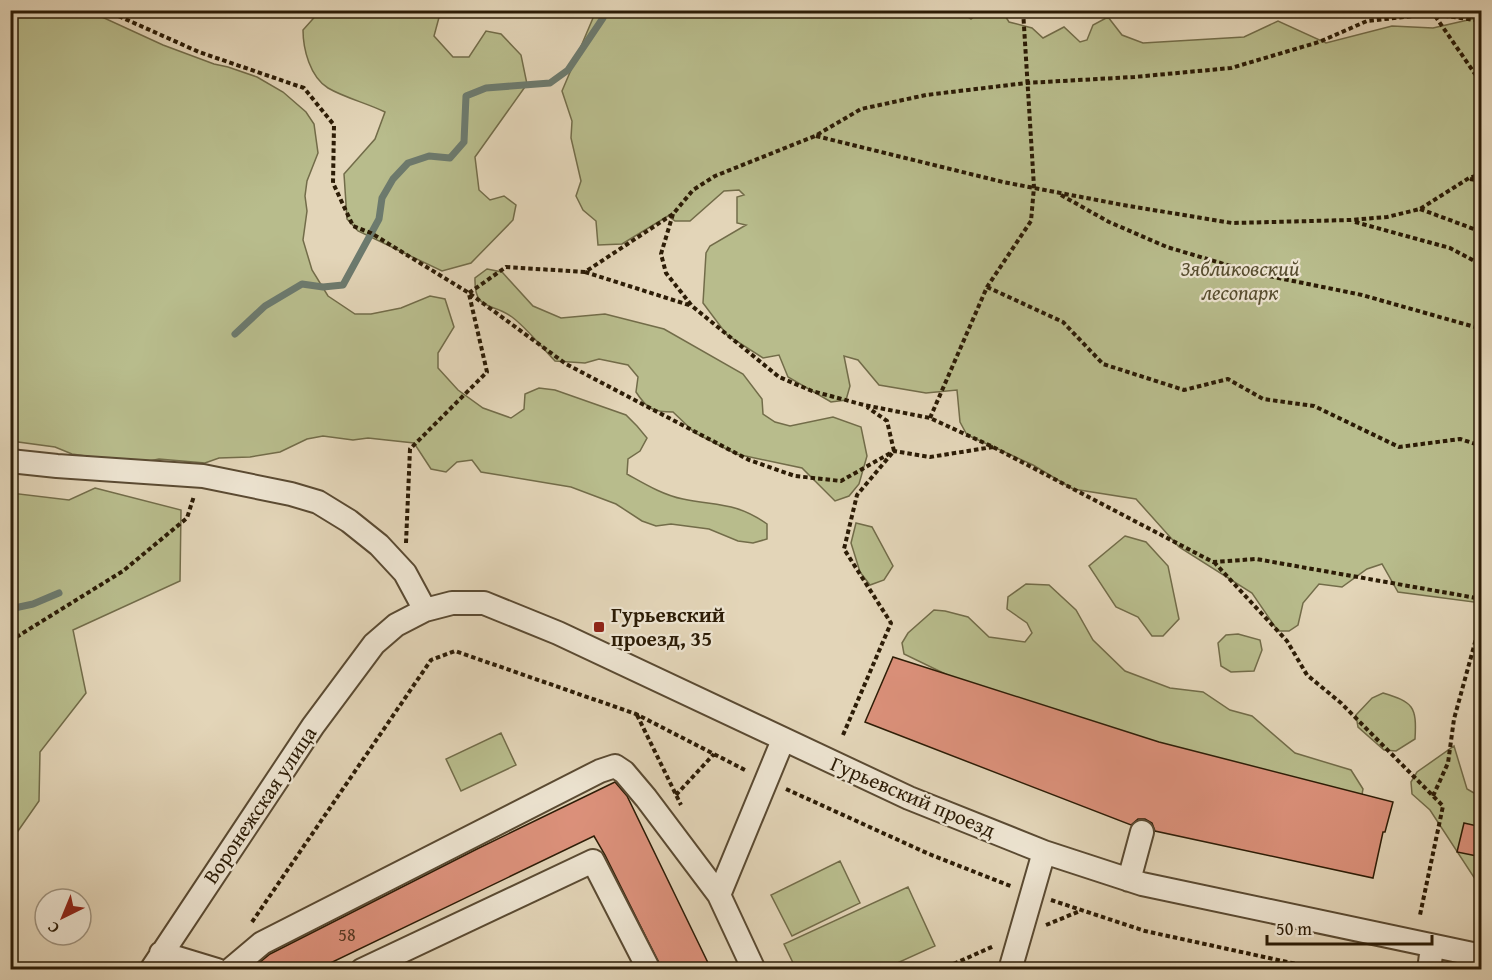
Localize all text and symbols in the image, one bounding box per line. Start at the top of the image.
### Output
park label: Зябликовский лесопарк [1180,253,1300,308]
place label: Гурьевский проезд, 35 [611,599,725,654]
marker: Гурьевский проезд, 35 [592,620,606,634]
street label: Воронежская улица [195,720,324,890]
street label: Гурьевский проезд [826,748,1001,845]
north arrow [33,887,93,947]
scale bar [1267,908,1432,946]
text: 50 m [1276,915,1312,942]
text: С [41,916,64,940]
house number: 58 [338,921,356,948]

